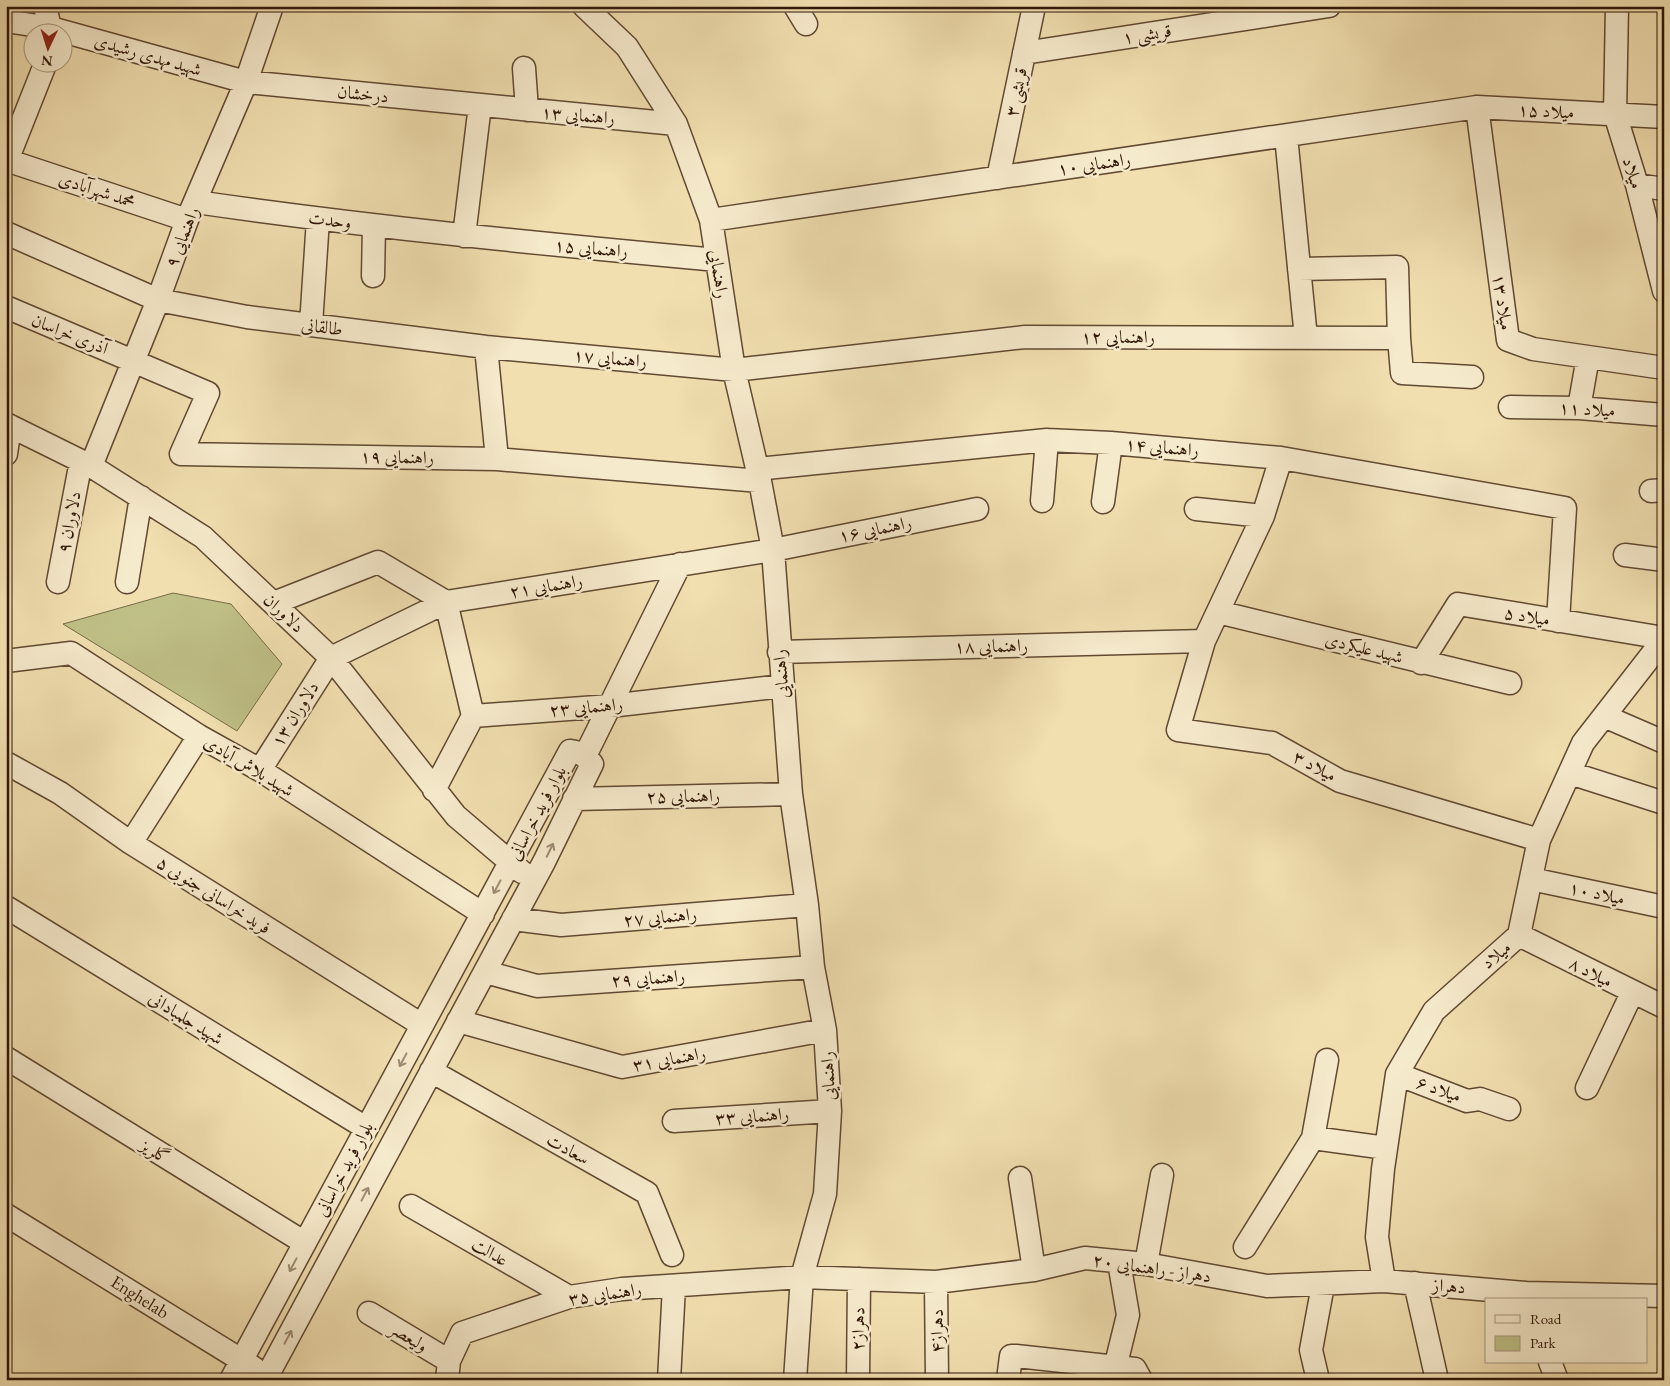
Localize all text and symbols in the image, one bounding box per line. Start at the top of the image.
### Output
street label: قریشی ۱ [1121,18,1173,51]
north arrow [22,22,72,72]
street label: شهید مهدی رشیدی [92,28,204,82]
text: N [40,52,53,70]
street label: قریشی ۳ [999,65,1034,119]
street label: درخشان [336,79,390,108]
street label: میلاد ۱۵ [1517,98,1575,123]
street label: راهنمایی ۱۳ [540,100,616,130]
street label: راهنمایی ۱۰ [1056,147,1132,181]
street label: میلاد [1618,154,1649,191]
street label: محمد شهرآبادی [56,166,138,214]
street label: راهنمایی ۹ [159,203,205,271]
street label: وحدت [307,205,353,234]
street label: راهنمایی ۱۵ [553,233,629,263]
street label: راهنمایی [703,248,735,300]
street label: میلاد ۱۳ [1488,272,1519,332]
street label: آذری خراسان [28,308,114,360]
street label: طالقانی [300,313,344,340]
street label: راهنمایی ۱۲ [1081,325,1155,349]
street label: راهنمایی ۱۷ [572,343,648,373]
street label: میلاد ۱۱ [1558,396,1616,421]
street label: راهنمایی ۱۴ [1124,432,1200,462]
street label: راهنمایی ۱۹ [360,444,434,470]
street label: دلاوران ۹ [51,489,86,555]
street label: راهنمایی ۱۶ [836,510,914,548]
street label: راهنمایی ۲۱ [508,568,584,604]
street label: دلاوران [259,588,310,637]
street label: میلاد ۵ [1503,601,1552,630]
street label: شهید علیکردی [1322,627,1406,669]
street label: راهنمایی ۱۸ [954,633,1028,659]
street label: راهنمایی [767,648,795,700]
street label: دلاوران ۱۳ [266,677,324,751]
street label: راهنمایی ۲۳ [548,692,624,722]
street label: شهید بلاش آبادی [199,730,299,802]
street label: میلاد ۳ [1289,745,1341,787]
street label: بلوار فرید خراسانی [502,761,572,865]
street label: راهنمایی ۲۵ [646,783,720,809]
one-way arrow [545,843,555,858]
street label: فرید خراسانی جنوبی ۵ [152,850,276,941]
street label: میلاد ۱۰ [1567,875,1627,910]
one-way arrow [492,879,502,894]
street label: راهنمایی ۲۷ [622,902,698,932]
street label: میلاد [1476,936,1515,974]
street label: میلاد ۸ [1565,951,1617,992]
street label: راهنمایی ۲۹ [610,963,686,993]
street label: شهید جلمبادانی [144,986,228,1050]
street label: راهنمایی ۳۱ [631,1041,707,1077]
street label: راهنمایی [815,1051,841,1101]
one-way arrow [398,1053,408,1068]
street label: میلاد ۶ [1414,1070,1465,1107]
street label: راهنمایی ۳۳ [714,1101,790,1131]
street label: بلوار فرید خراسانی [309,1117,379,1221]
street label: سعادت [543,1127,594,1170]
street label: گلریز [134,1132,174,1169]
one-way arrow [360,1186,370,1201]
street label: عدالت [468,1232,513,1271]
street label: دهراز - راهنمایی ۲۰ [1091,1248,1213,1288]
one-way arrow [288,1257,297,1272]
street label: Enghelab [107,1270,174,1323]
street label: دهراز [1429,1272,1467,1299]
street label: راهنمایی ۳۵ [567,1277,643,1311]
legend [1485,1298,1648,1364]
street label: دهراز۲ [846,1307,870,1351]
street label: دهراز۴ [925,1309,949,1353]
text: Road [1530,1309,1562,1328]
street label: ولیعصر [384,1315,433,1358]
one-way arrow [284,1330,293,1345]
text: Park [1530,1333,1557,1352]

